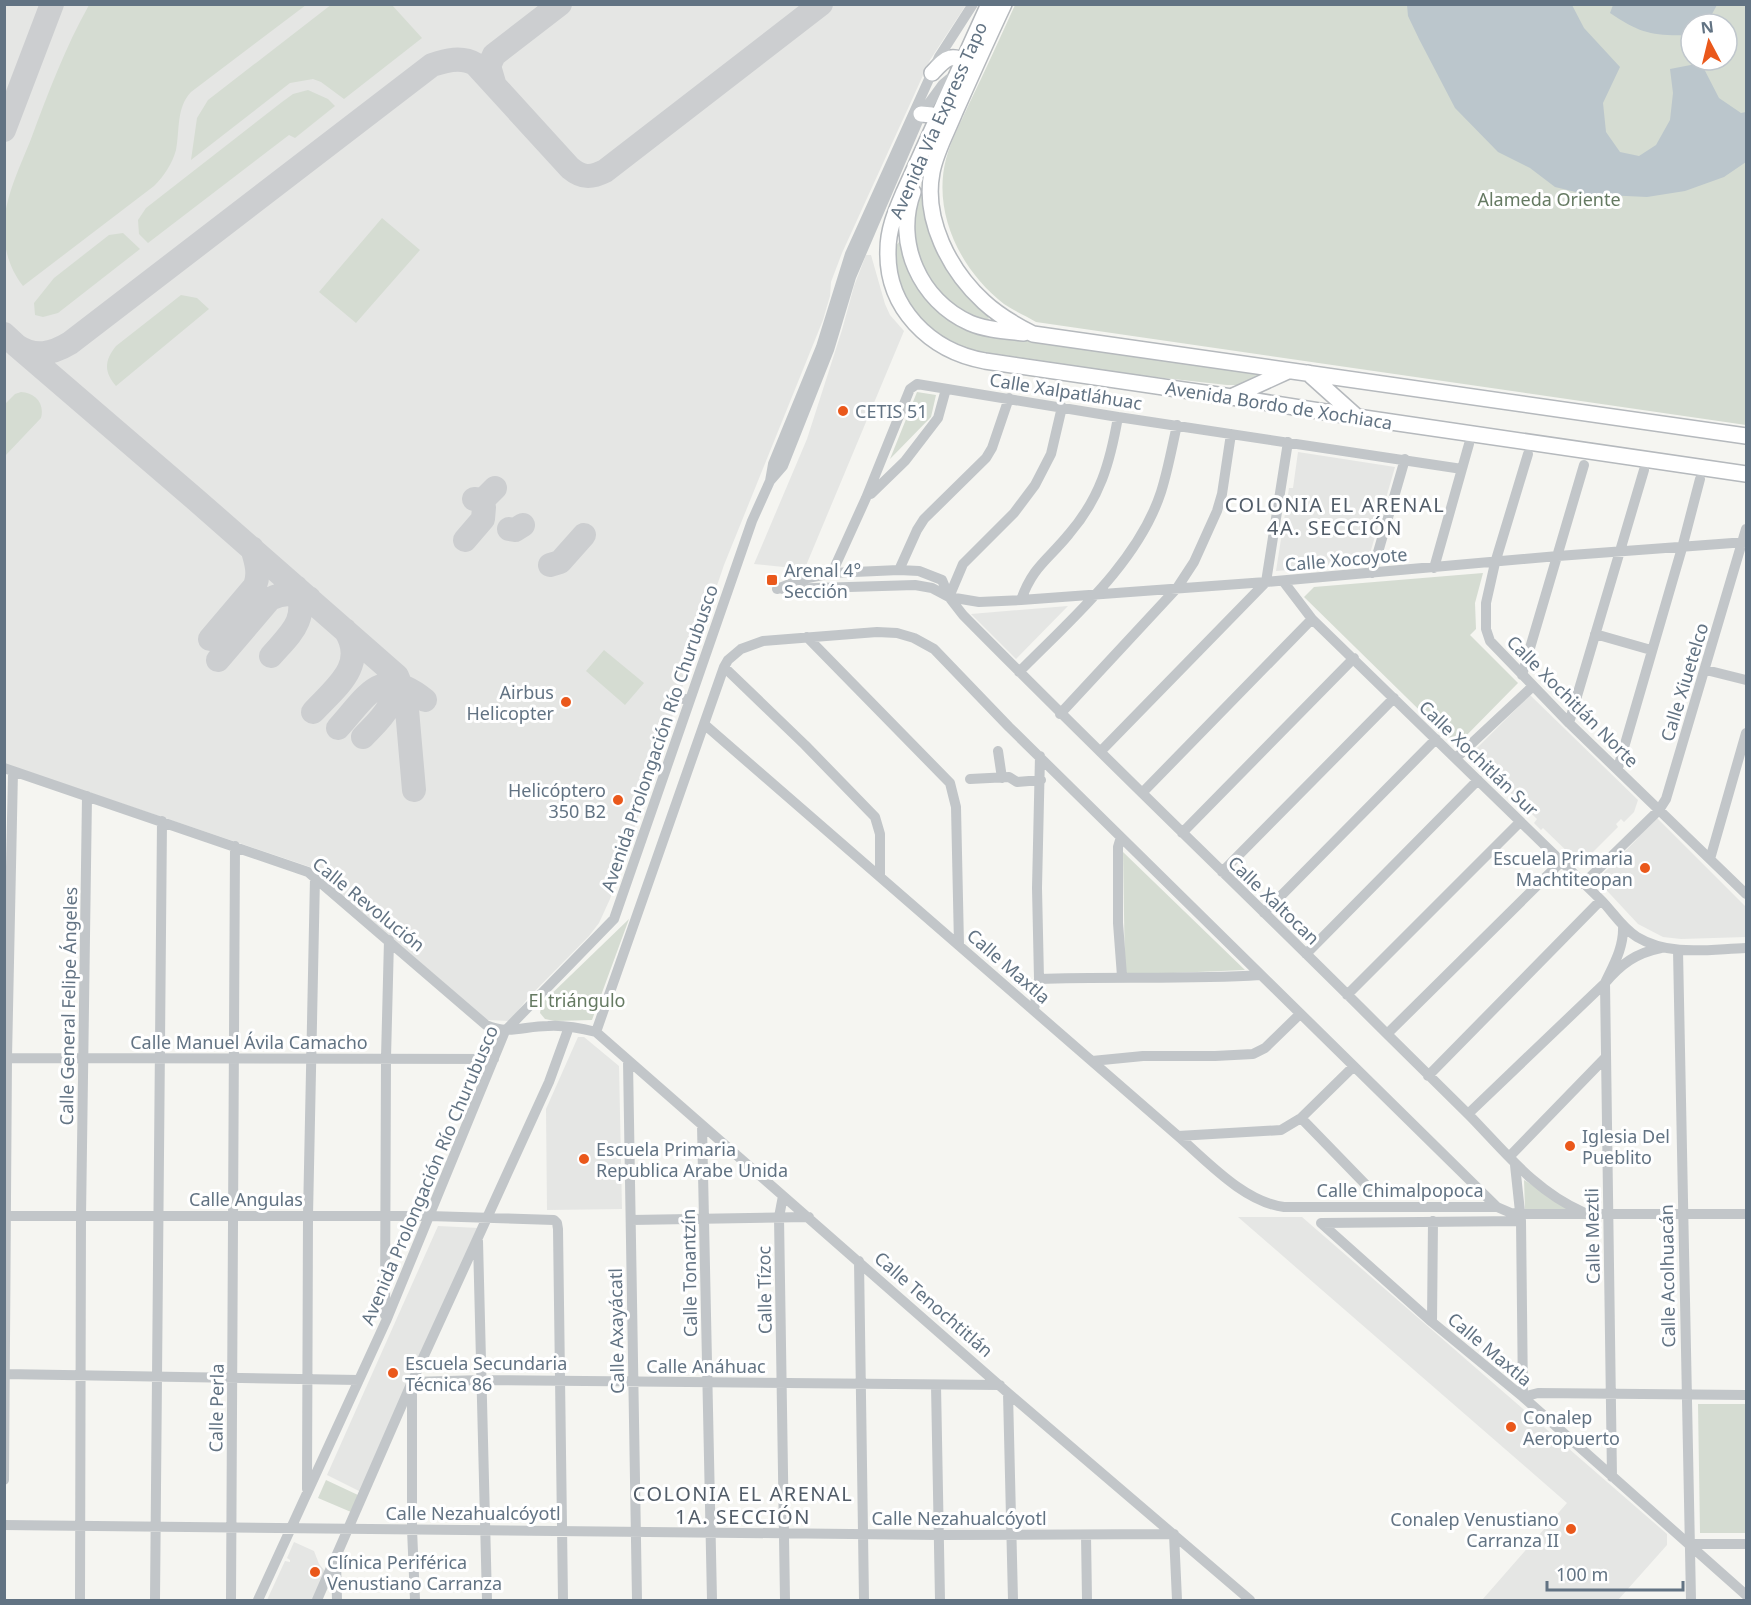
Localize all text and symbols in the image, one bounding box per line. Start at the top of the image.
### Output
north arrow [1679,12,1739,72]
text: N [1699,15,1715,39]
street label: Avenida Vía Express Tapo [884,18,992,222]
park label: Alameda Oriente [1477,187,1621,211]
street label: Calle Xalpatláhuac [988,367,1144,415]
street label: Avenida Bordo de Xochiaca [1164,375,1394,435]
place label: CETIS 51 [855,399,928,423]
marker: CETIS 51 [836,404,850,418]
district label: COLONIA EL ARENAL 4A. SECCIÓN [1225,491,1445,541]
street label: Calle Xocoyote [1284,542,1408,576]
place label: Arenal 4° Sección [784,558,861,603]
marker: Arenal 4° Sección [765,573,779,587]
street label: Avenida Prolongación Río Churubusco [595,581,723,895]
street label: Calle Xiuetelco [1655,620,1713,744]
street label: Calle Xochitlán Norte [1502,630,1644,772]
place label: Airbus Helicopter [467,680,555,725]
marker: Airbus Helicopter [559,695,573,709]
street label: Calle Xochitlán Sur [1414,695,1544,822]
place label: Helicóptero 350 B2 [508,778,606,823]
marker: Helicóptero 350 B2 [611,793,625,807]
place label: Escuela Primaria Machtiteopan [1493,846,1633,891]
street label: Calle Xaltocan [1223,850,1325,950]
street label: Calle Revolución [308,851,430,957]
marker: Escuela Primaria Machtiteopan [1638,861,1652,875]
street label: Calle General Felipe Ángeles [54,887,82,1125]
street label: Calle Maxtla [962,923,1056,1009]
park label: El triángulo [529,988,625,1012]
street label: Avenida Prolongación Río Churubusco [355,1022,503,1328]
street label: Calle Manuel Ávila Camacho [130,1030,368,1054]
place label: Iglesia Del Pueblito [1582,1124,1670,1169]
place label: Escuela Primaria Republica Arabe Unida [596,1137,788,1182]
marker: Iglesia Del Pueblito [1563,1139,1577,1153]
marker: Escuela Primaria Republica Arabe Unida [577,1152,591,1166]
street label: Calle Chimalpopoca [1317,1178,1483,1202]
street label: Calle Angulas [189,1187,303,1211]
street label: Calle Meztli [1579,1188,1605,1284]
street label: Calle Acolhuacán [1654,1204,1680,1348]
street label: Calle Tonantzín [676,1209,702,1337]
street label: Calle Tízoc [751,1245,777,1334]
street label: Calle Tenochtitlán [870,1246,998,1362]
street label: Calle Axayácatl [603,1268,629,1394]
street label: Calle Maxtla [1443,1307,1537,1391]
place label: Escuela Secundaria Técnica 86 [405,1351,567,1396]
street label: Calle Anáhuac [646,1354,766,1378]
street label: Calle Perla [203,1363,229,1453]
marker: Escuela Secundaria Técnica 86 [386,1366,400,1380]
place label: Conalep Aeropuerto [1523,1405,1620,1450]
marker: Conalep Aeropuerto [1504,1420,1518,1434]
district label: COLONIA EL ARENAL 1A. SECCIÓN [633,1480,853,1530]
street label: Calle Nezahualcóyotl [385,1501,561,1525]
street label: Calle Nezahualcóyotl [871,1506,1047,1530]
place label: Conalep Venustiano Carranza II [1390,1507,1559,1552]
marker: Conalep Venustiano Carranza II [1564,1522,1578,1536]
place label: Clínica Periférica Venustiano Carranza [327,1550,502,1595]
scale bar [1547,1554,1684,1592]
text: 100 m [1556,1562,1608,1586]
marker: Clínica Periférica Venustiano Carranza [308,1565,322,1579]

